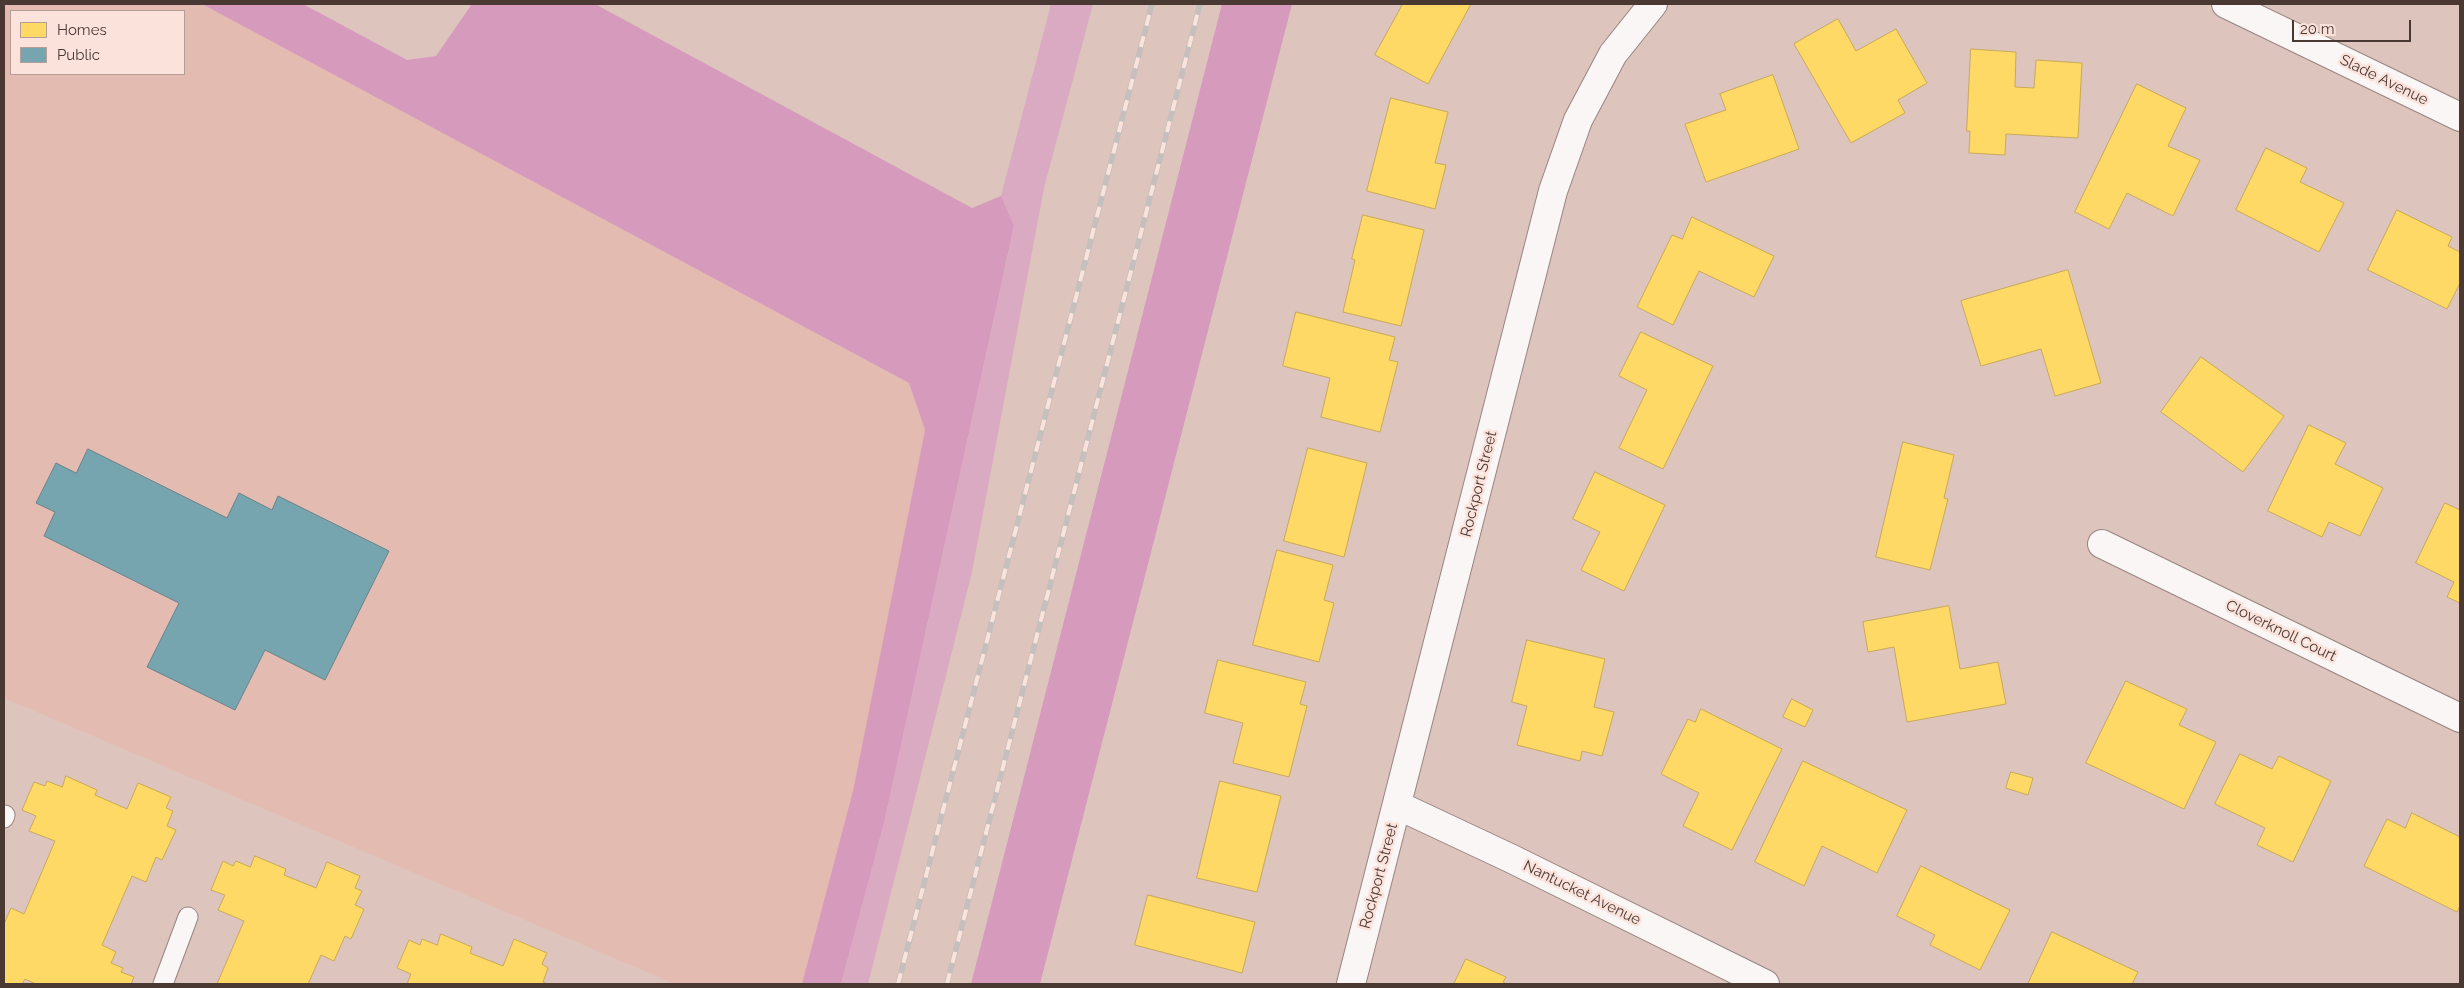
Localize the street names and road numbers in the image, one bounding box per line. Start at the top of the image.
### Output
street label: Slade Avenue [2337,51,2431,109]
street label: Rockport Street [1457,429,1501,539]
street label: Cloverknoll Court [2223,596,2339,666]
street label: Rockport Street [1356,821,1402,931]
street label: Nantucket Avenue [1520,857,1644,929]

